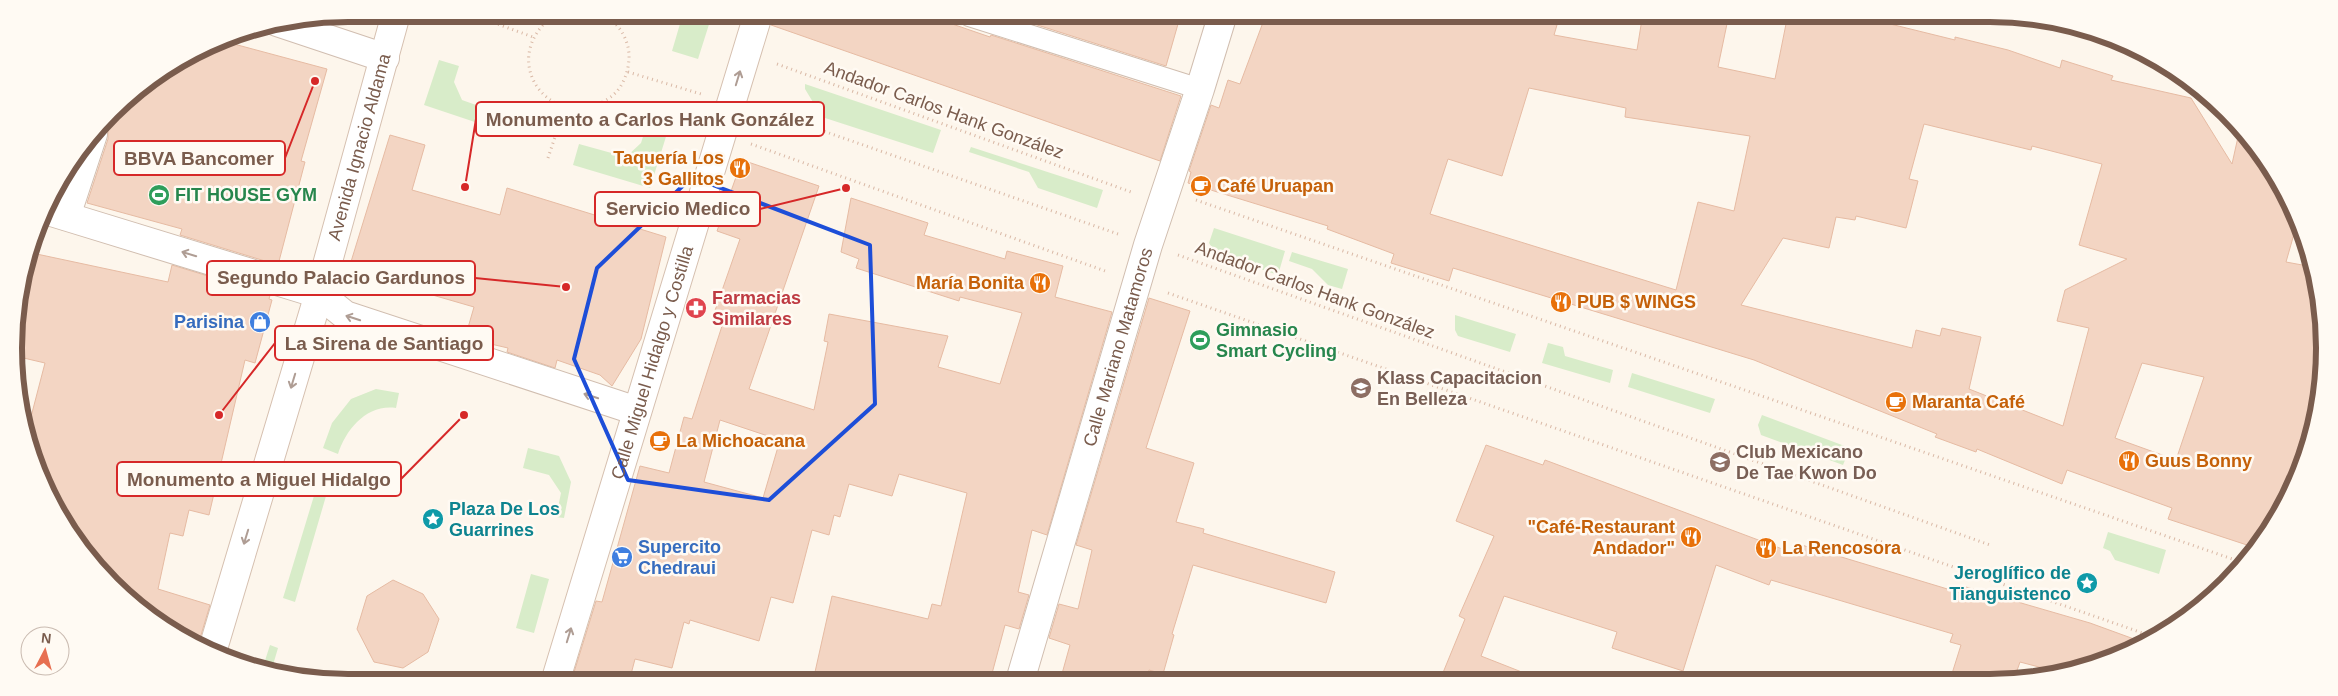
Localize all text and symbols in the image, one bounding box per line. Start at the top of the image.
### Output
street label: Avenida Ignacio Aldama [324,50,395,243]
street label: Andador Carlos Hank González [822,57,1066,163]
one-way arrow [734,70,744,86]
callout: Monumento a Carlos Hank González [476,102,824,136]
text: Monumento a Carlos Hank González [486,109,814,130]
callout: BBVA Bancomer [114,141,285,175]
text: BBVA Bancomer [124,148,275,169]
place label: Taquería Los 3 Gallitos [613,148,724,189]
restaurant icon: Taquería Los 3 Gallitos [728,156,752,180]
cafe icon: Café Uruapan [1189,174,1213,198]
place label: Café Uruapan [1217,176,1334,196]
sports icon: FIT HOUSE GYM [147,183,171,207]
place label: FIT HOUSE GYM [175,185,317,205]
callout: Servicio Medico [595,192,760,226]
text: Servicio Medico [606,198,750,219]
street label: Andador Carlos Hank González [1193,237,1437,343]
street label: Calle Miguel Hidalgo y Costilla [607,242,698,482]
street label: Calle Mariano Matamoros [1079,245,1157,449]
one-way arrow [182,249,198,259]
callout: Segundo Palacio Gardunos [207,261,475,295]
text: Segundo Palacio Gardunos [217,267,465,288]
restaurant icon: María Bonita [1028,271,1052,295]
place label: María Bonita [916,273,1025,293]
place label: Farmacias Similares [712,288,801,329]
restaurant icon: PUB $ WINGS [1549,290,1573,314]
place label: PUB $ WINGS [1577,292,1696,312]
pharmacy icon: Farmacias Similares [684,296,708,320]
shop icon: Parisina [248,310,272,334]
place label: Parisina [174,312,245,332]
one-way arrow [346,312,362,322]
place label: Gimnasio Smart Cycling [1216,320,1337,361]
callout: La Sirena de Santiago [275,326,493,360]
sports icon: Gimnasio Smart Cycling [1188,328,1212,352]
text: La Sirena de Santiago [285,333,483,354]
place label: Klass Capacitacion En Belleza [1377,368,1542,409]
one-way arrow [288,373,298,389]
school or university icon: Klass Capacitacion En Belleza [1349,376,1373,400]
one-way arrow [583,390,599,400]
cafe icon: Maranta Café [1884,390,1908,414]
place label: Maranta Café [1912,392,2025,412]
cafe icon: La Michoacana [648,429,672,453]
place label: La Michoacana [676,431,806,451]
place label: Club Mexicano De Tae Kwon Do [1736,442,1877,483]
restaurant icon: Guus Bonny [2117,449,2141,473]
school or university icon: Club Mexicano De Tae Kwon Do [1708,450,1732,474]
place label: Guus Bonny [2145,451,2252,471]
callout: Monumento a Miguel Hidalgo [117,462,401,496]
text: Monumento a Miguel Hidalgo [127,469,391,490]
place label: Plaza De Los Guarrines [449,499,560,540]
place icon: Plaza De Los Guarrines [421,507,445,531]
place label: "Café-Restaurant Andador" [1527,517,1675,558]
restaurant icon: "Café-Restaurant Andador" [1679,525,1703,549]
one-way arrow [241,528,251,544]
restaurant icon: La Rencosora [1754,536,1778,560]
place label: Supercito Chedraui [638,537,721,578]
place label: La Rencosora [1782,538,1902,558]
supermarket icon: Supercito Chedraui [610,545,634,569]
place label: Jeroglífico de Tianguistenco [1949,563,2071,604]
place icon: Jeroglífico de Tianguistenco [2075,571,2099,595]
north arrow [20,626,70,676]
one-way arrow [565,628,575,644]
text: N [40,630,52,647]

